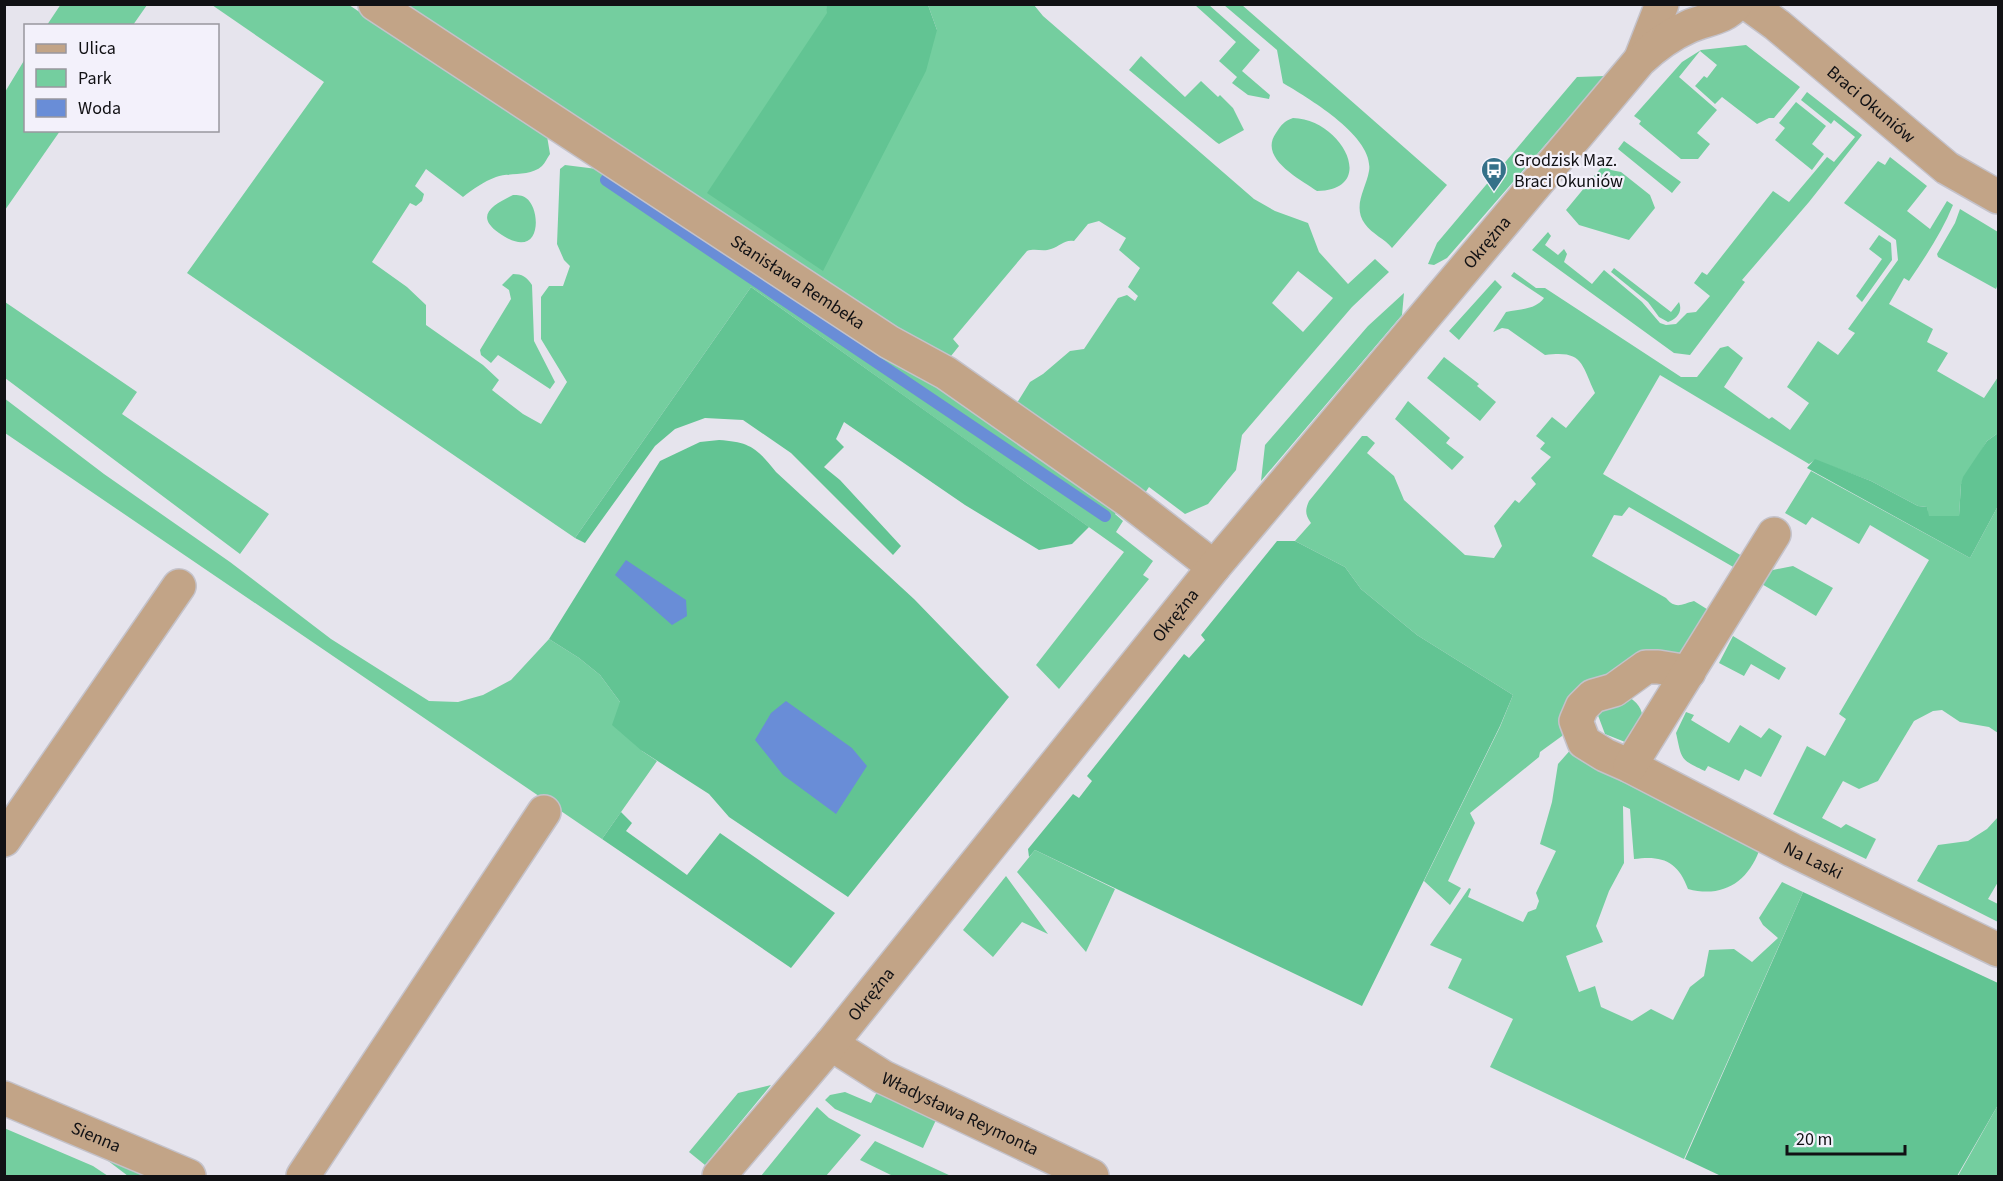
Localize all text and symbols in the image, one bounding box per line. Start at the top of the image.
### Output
legend [24,24,219,132]
text: Ulica [78,36,116,61]
street label: Braci Okuniów [1821,60,1921,149]
text: Park [78,66,112,91]
text: Woda [78,96,121,121]
place label: Grodzisk Maz. Braci Okuniów [1514,148,1623,194]
bus stop icon: Grodzisk Maz. Braci Okuniów [1479,155,1509,193]
street label: Okrężna [1457,210,1517,274]
street label: Stanisława Rembeka [726,229,870,335]
street label: Okrężna [1146,583,1205,647]
street label: Na Laski [1779,835,1847,885]
street label: Okrężna [842,962,900,1026]
street label: Władysława Reymonta [877,1066,1043,1162]
street label: Sienna [67,1115,125,1158]
scale bar [1787,1118,1906,1156]
text: 20 m [1796,1127,1832,1152]

